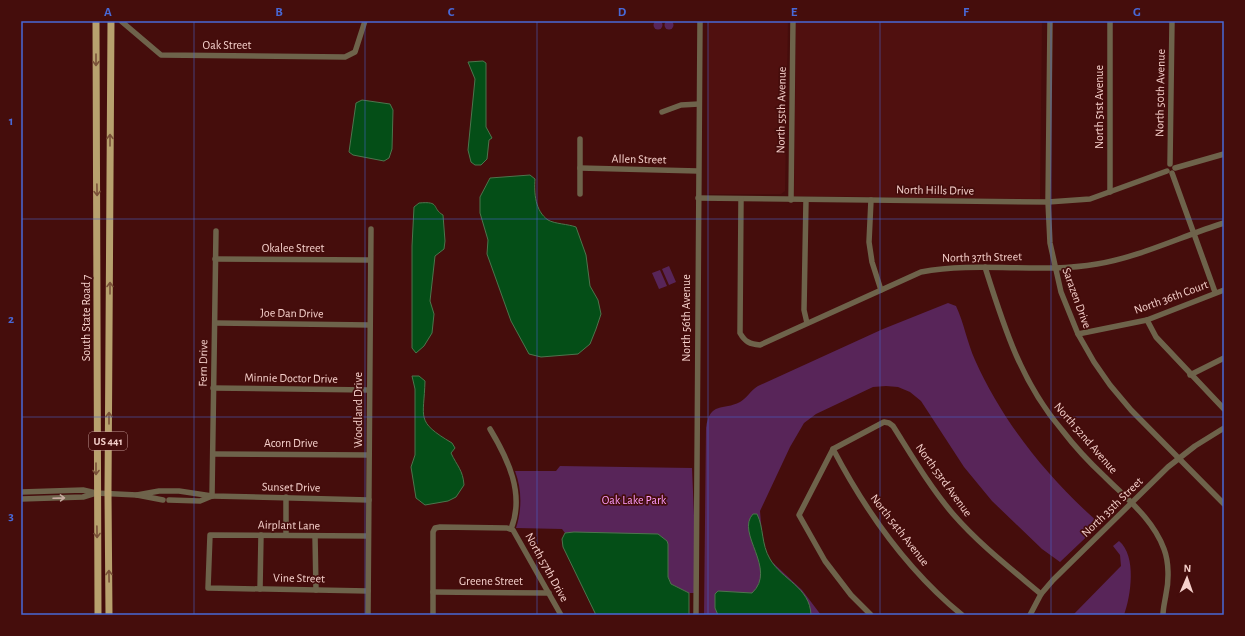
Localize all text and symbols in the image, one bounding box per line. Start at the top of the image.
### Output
text: A [104,6,112,19]
text: B [275,6,283,19]
text: C [448,6,455,19]
text: D [618,6,627,19]
text: E [791,6,798,19]
text: F [963,6,970,19]
text: G [1133,6,1141,19]
street label: Oak Street [203,39,252,51]
street label: North 50th Avenue [1153,49,1167,137]
one-way arrow [92,53,100,66]
street label: North 51st Avenue [1093,65,1105,149]
street label: North 55th Avenue [774,67,788,153]
text: 1 [9,115,13,128]
one-way arrow [106,134,114,147]
street label: Allen Street [611,153,667,165]
one-way arrow [94,183,101,196]
street label: North Hills Drive [896,183,974,197]
street label: Okalee Street [262,242,324,254]
street label: North 37th Street [942,250,1022,264]
street label: Sarazen Drive [1060,266,1094,330]
street label: North 56th Avenue [680,274,692,362]
street label: South State Road 7 [80,275,92,361]
street label: North 36th Court [1132,278,1210,316]
one-way arrow [106,282,114,295]
street label: Joe Dan Drive [260,306,324,320]
text: 2 [8,313,14,326]
street label: Fern Drive [197,339,209,387]
street label: Minnie Doctor Drive [244,371,338,385]
street label: Woodland Drive [352,372,364,448]
street label: North 52nd Avenue [1052,400,1120,476]
one-way arrow [105,412,112,425]
road number: US 441 [89,432,127,450]
street label: Acorn Drive [264,437,318,449]
street label: North 53rd Avenue [914,441,974,519]
one-way arrow [92,462,100,475]
street label: North 35th Street [1079,475,1145,539]
street label: Sunset Drive [262,480,320,494]
street label: North 54th Avenue [868,492,932,568]
one-way arrow [52,494,65,502]
park label: Oak Lake Park [602,494,667,506]
text: 3 [8,510,14,523]
street label: Airplant Lane [258,518,320,532]
one-way arrow [93,525,101,538]
street label: North 57th Drive [523,531,571,603]
north arrow [1167,558,1207,598]
text: N [1183,563,1191,574]
one-way arrow [105,570,113,583]
street label: Vine Street [273,572,325,584]
street label: Greene Street [459,575,523,587]

